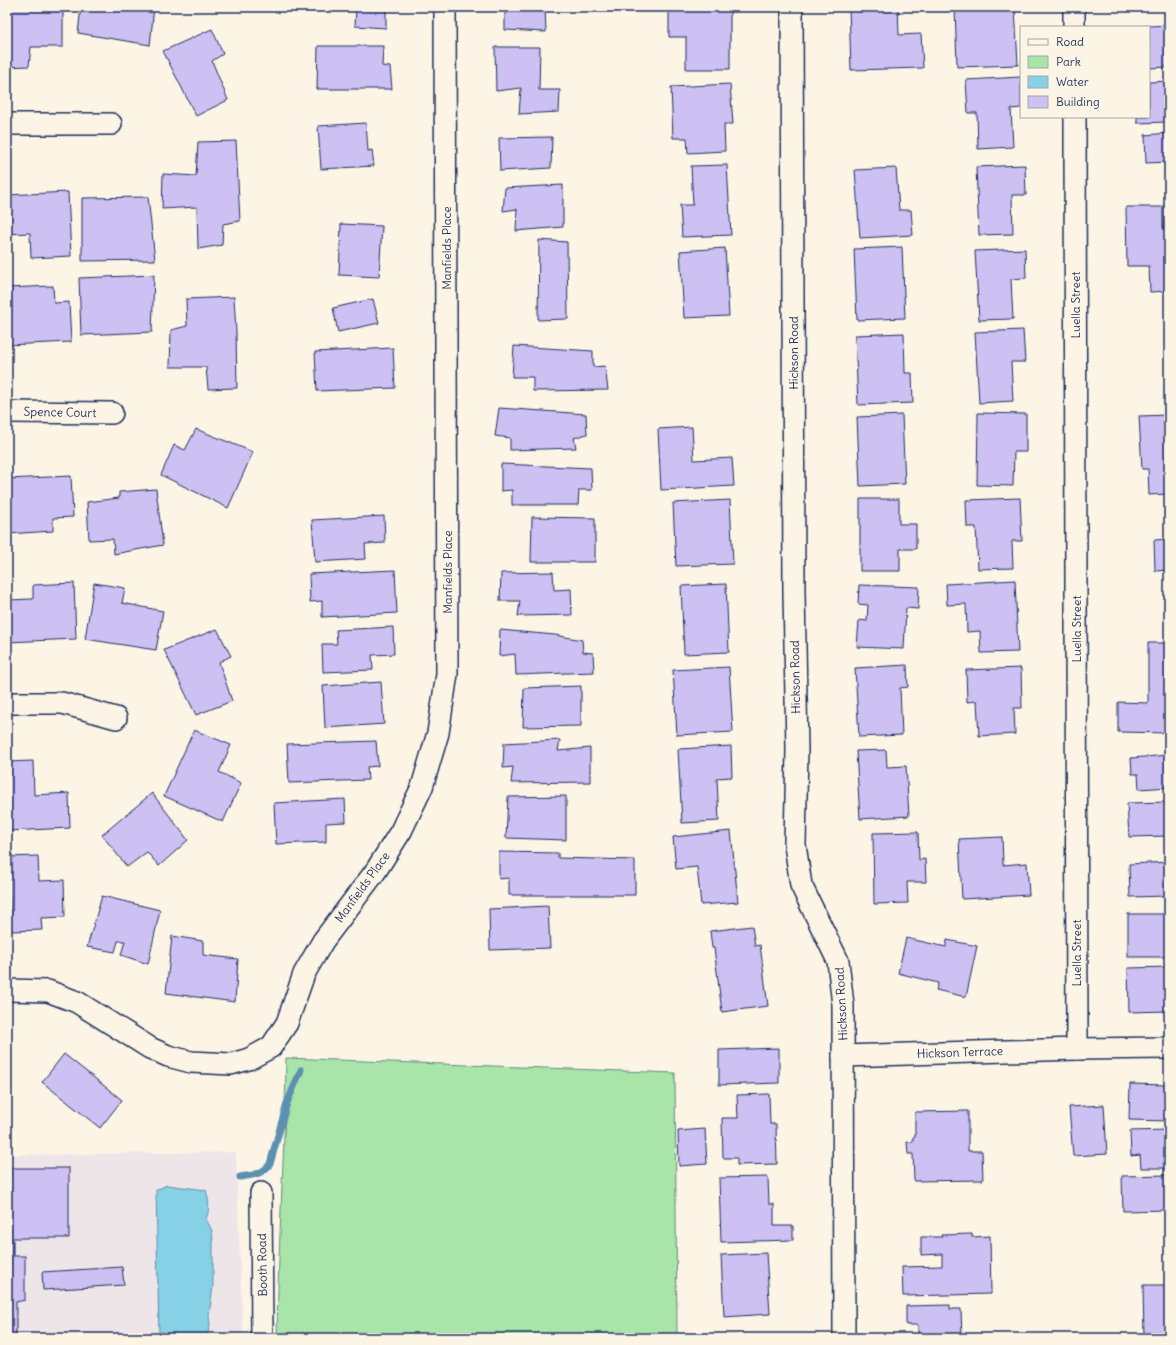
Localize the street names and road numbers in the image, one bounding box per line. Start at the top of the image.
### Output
street label: Manfields Place [439,206,454,290]
street label: Luella Street [1068,272,1083,338]
street label: Hickson Road [786,316,801,390]
street label: Spence Court [24,404,96,420]
street label: Manfields Place [440,530,455,614]
street label: Luella Street [1069,596,1084,662]
street label: Hickson Road [787,640,803,714]
street label: Manfields Place [331,849,393,925]
street label: Luella Street [1069,920,1084,986]
street label: Hickson Road [832,967,850,1041]
street label: Hickson Terrace [917,1043,1003,1061]
street label: Booth Road [254,1233,270,1297]

